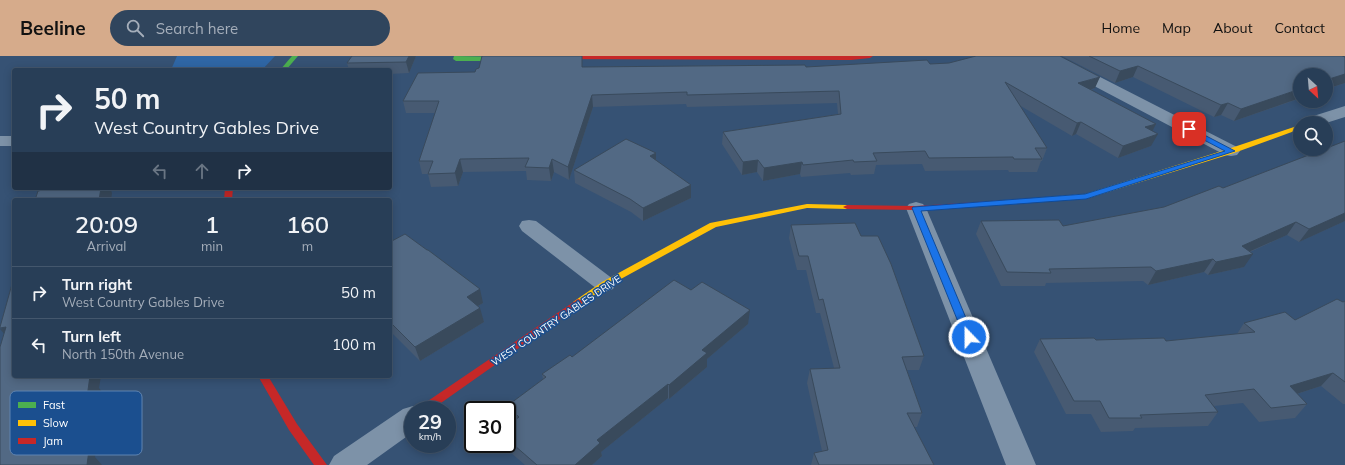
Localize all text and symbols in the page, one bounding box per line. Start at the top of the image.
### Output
search box [110,10,390,46]
text: Beeline [20,16,86,40]
icon: search [124,17,146,39]
text: Search here [156,19,238,38]
text: Home [1101,19,1140,37]
text: Map [1162,19,1191,37]
text: About [1213,19,1253,37]
text: Contact [1275,19,1325,37]
north arrow [1293,68,1333,108]
map controls [1293,68,1333,156]
text: 50 m [94,81,160,116]
icon: right [28,84,80,136]
pin [1172,112,1206,146]
text: West Country Gables Drive [94,116,319,139]
button: search [1293,116,1333,156]
icon: arrive [1178,118,1200,140]
icon: left [149,160,171,182]
icon: ahead [191,160,213,182]
icon: right [233,160,255,182]
text: 20:09 [75,209,138,239]
text: 1 [205,209,219,239]
text: 160 [286,209,329,239]
text: Arrival [87,238,126,254]
text: min [201,238,223,254]
text: m [302,238,313,254]
street label: WEST COUNTRY GABLES DRIVE [489,272,624,369]
text: Turn right [62,275,132,294]
icon: right [28,282,50,304]
text: 50 m [341,283,376,302]
text: West Country Gables Drive [62,294,225,310]
position arrow [948,316,990,358]
text: Turn left [62,327,121,346]
icon: left [28,334,50,356]
text: 100 m [332,335,376,354]
text: North 150th Avenue [62,346,184,362]
legend [10,391,142,455]
text: Fast [43,398,65,412]
speed limit sign: 30 [464,401,516,453]
text: 29 [418,409,442,434]
text: Slow [43,416,69,430]
text: km/h [419,430,441,443]
text: Jam [43,434,63,448]

